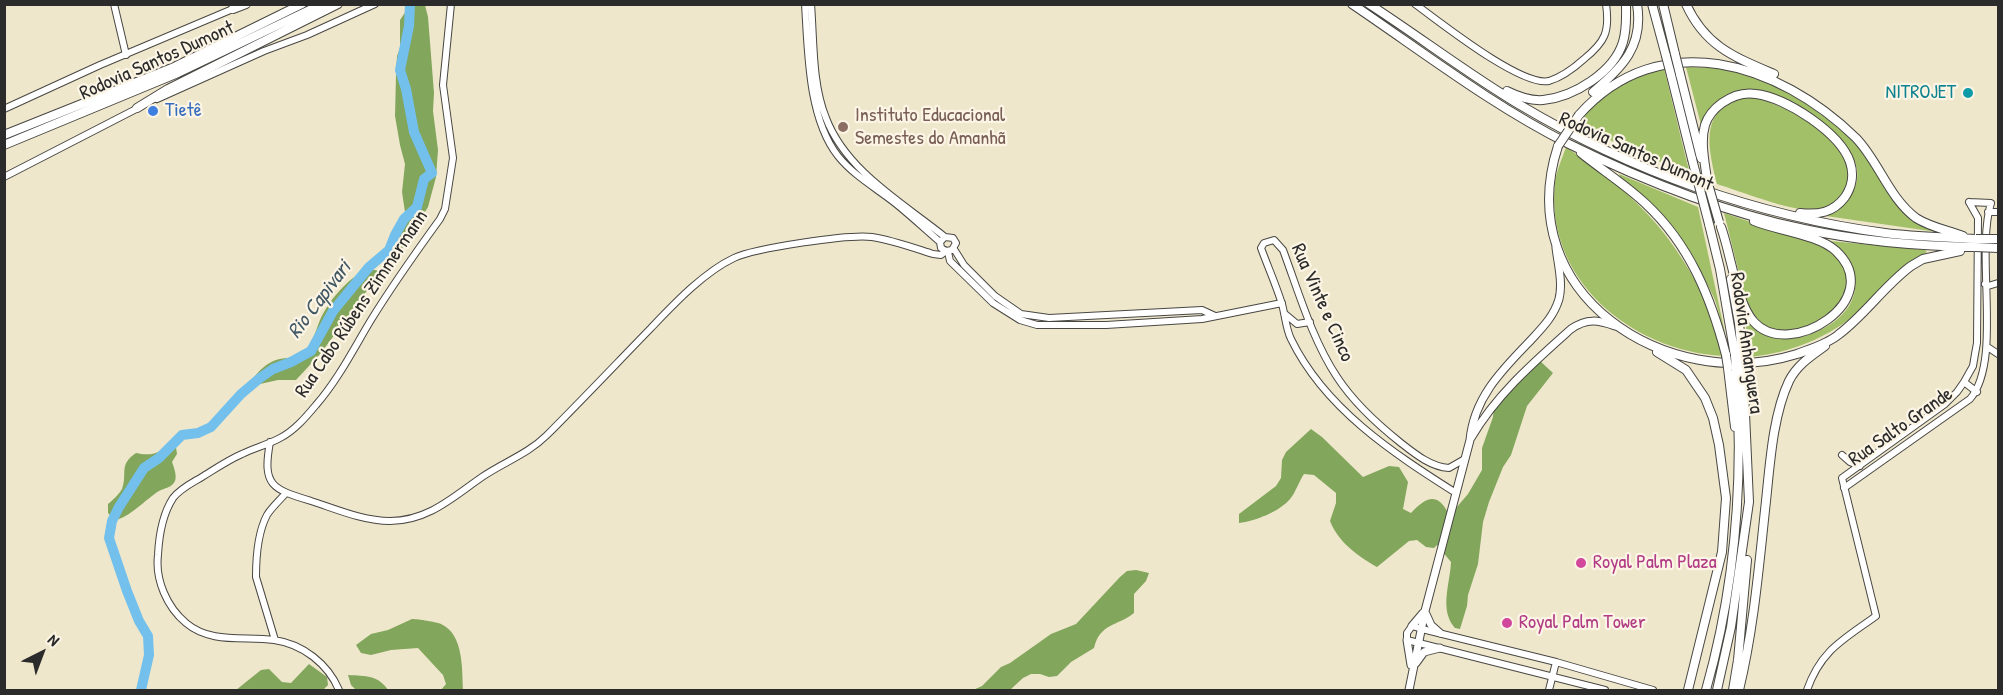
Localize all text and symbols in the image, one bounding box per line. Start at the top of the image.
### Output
street label: Rodovia Santos Dumont [76,16,238,106]
place label: NITROJET [1886,81,1956,105]
marker: NITROJET [1961,86,1975,100]
place label: Tietê [165,99,202,123]
marker: Tietê [146,104,160,118]
place label: Instituto Educacional Semestes do Amanhã [855,104,1005,151]
street label: Rodovia Santos Dumont [1555,107,1717,197]
marker: Instituto Educacional Semestes do Amanhã [836,120,850,134]
street label: Rua Cabo Rúbens Zimmermann [290,206,434,402]
street label: Rua Vinte e Cinco [1285,240,1359,366]
water label: Rio Capivari [283,256,357,344]
street label: Rodovia Anhanguera [1724,271,1768,415]
street label: Rua Salto Grande [1844,382,1958,472]
place label: Royal Palm Plaza [1593,551,1717,575]
marker: Royal Palm Plaza [1574,556,1588,570]
place label: Royal Palm Tower [1519,611,1646,635]
marker: Royal Palm Tower [1500,616,1514,630]
north arrow [12,623,72,683]
text: N [44,629,65,651]

